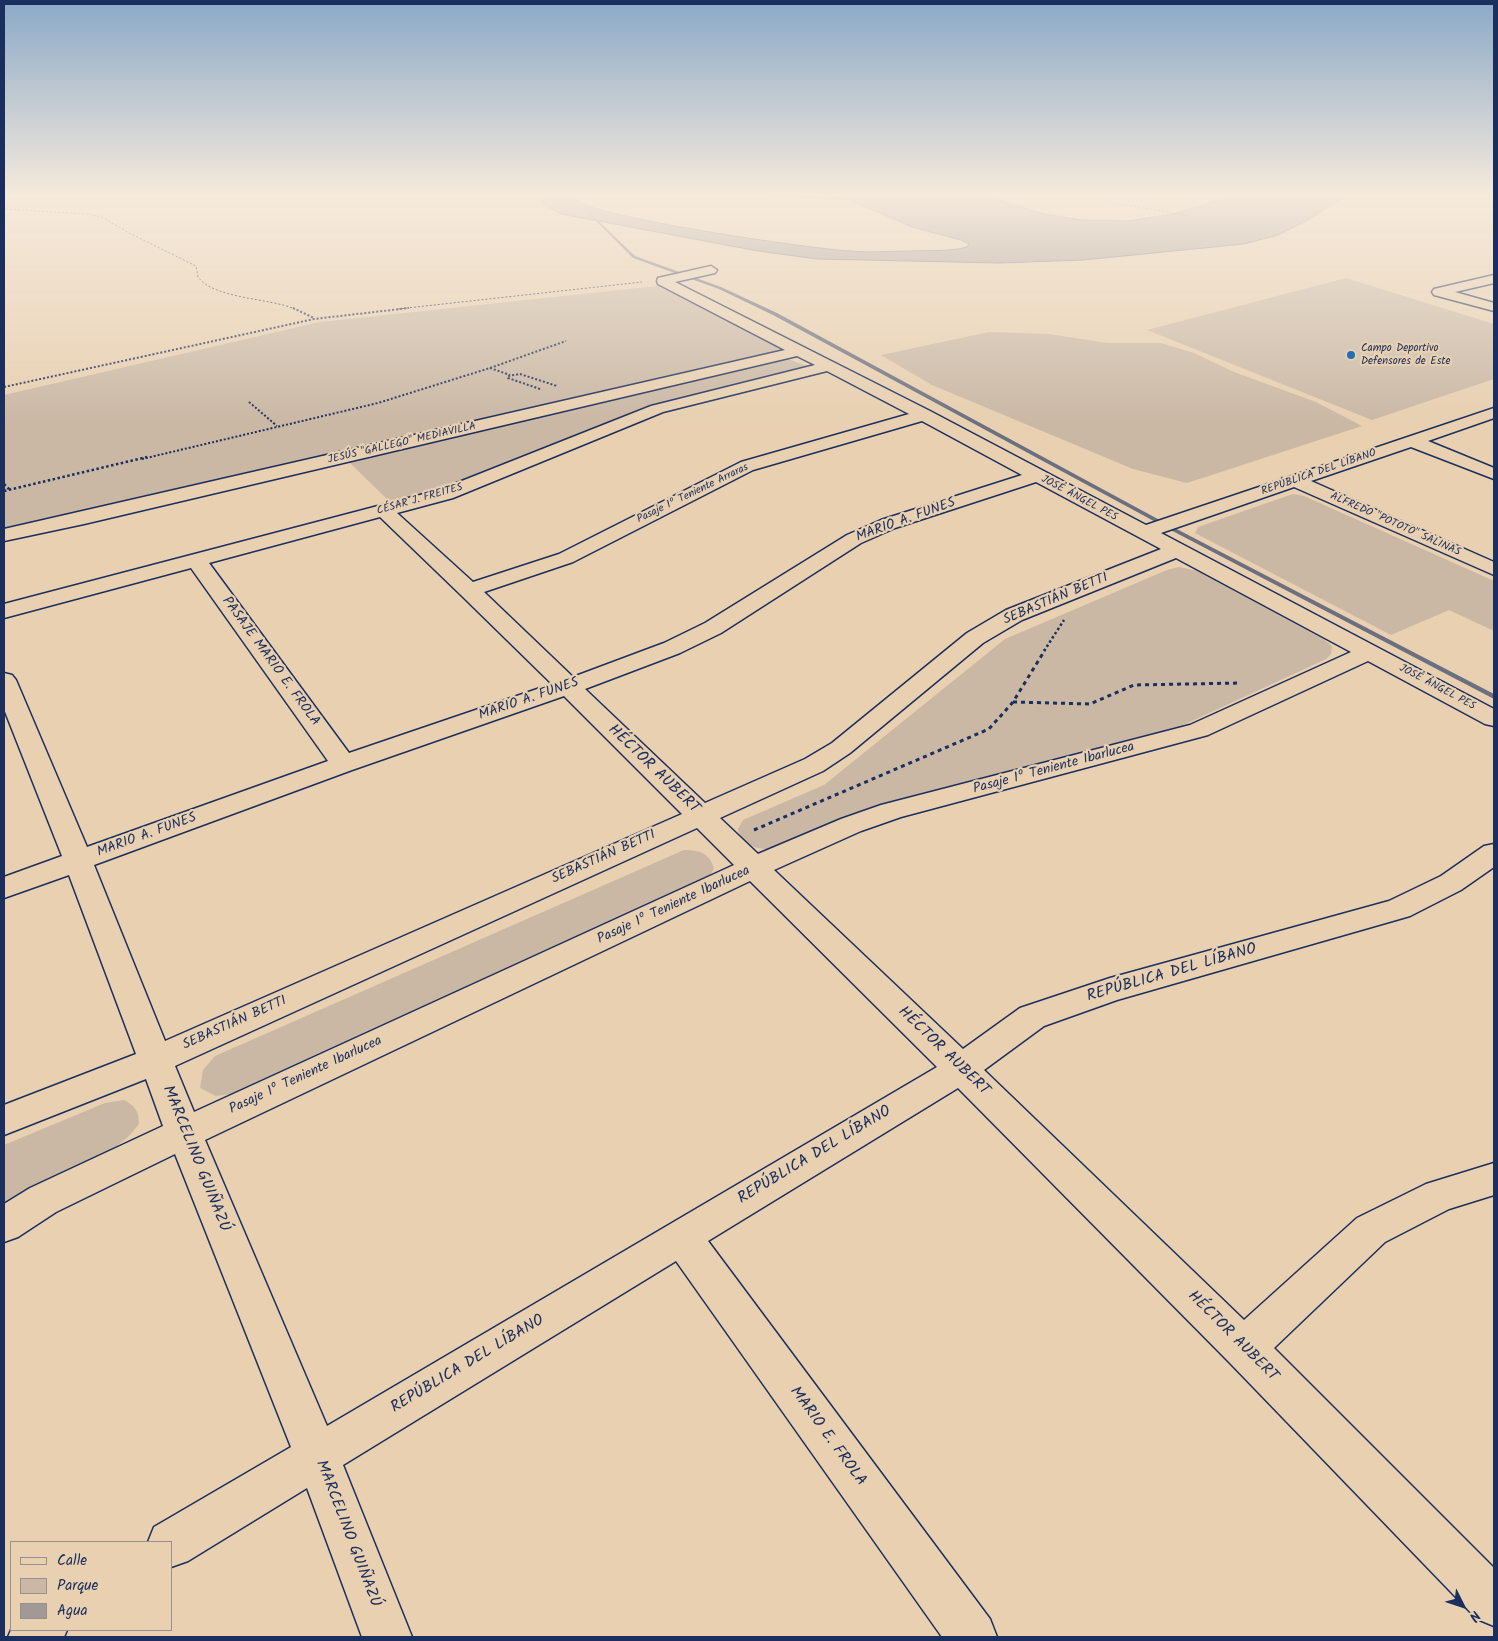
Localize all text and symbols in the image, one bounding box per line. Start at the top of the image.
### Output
place label: Campo Deportivo Defensores de Este [1361,342,1451,368]
marker: Campo Deportivo Defensores de Este [1345,349,1357,361]
street label: JESÚS "GALLEGO" MEDIAVILLA [327,421,477,467]
street label: REPÚBLICA DEL LÍBANO [1260,447,1378,499]
street label: Pasaje 1º Teniente Arraras [635,461,751,527]
street label: JOSÉ ÁNGEL PES [1039,473,1119,525]
street label: CÉSAR J. FREITES [376,481,464,519]
street label: ALFREDO "POTOTO" SALINAS [1328,490,1462,560]
street label: MARIO A. FUNES [854,495,958,547]
street label: SEBASTIÁN BETTI [1001,570,1111,630]
street label: PASAJE MARIO E. FROLA [217,594,323,730]
street label: JOSÉ ÁNGEL PES [1397,662,1477,714]
street label: MARIO A. FUNES [477,675,581,725]
street label: HÉCTOR AUBERT [603,721,703,819]
street label: Pasaje 1º Teniente Ibarlucea [971,739,1137,799]
street label: MARIO A. FUNES [95,810,199,862]
street label: SEBASTIÁN BETTI [549,827,659,889]
street label: Pasaje 1º Teniente Ibarlucea [595,863,753,949]
street label: REPÚBLICA DEL LÍBANO [1085,941,1259,1007]
street label: SEBASTIÁN BETTI [180,993,290,1055]
street label: HÉCTOR AUBERT [893,1003,993,1101]
street label: Pasaje 1º Teniente Ibarlucea [227,1033,385,1119]
street label: MARCELINO GUIÑAZÚ [157,1083,233,1235]
street label: REPÚBLICA DEL LÍBANO [735,1103,895,1209]
street label: HÉCTOR AUBERT [1183,1288,1281,1386]
street label: REPÚBLICA DEL LÍBANO [388,1312,548,1418]
street label: MARIO E. FROLA [784,1383,870,1491]
street label: MARCELINO GUIÑAZÚ [310,1458,384,1610]
legend [10,1541,172,1631]
text: Calle [57,1549,87,1573]
text: Parque [57,1574,98,1598]
north arrow [1438,1581,1488,1631]
text: Agua [57,1599,88,1623]
text: N [1463,1605,1486,1626]

